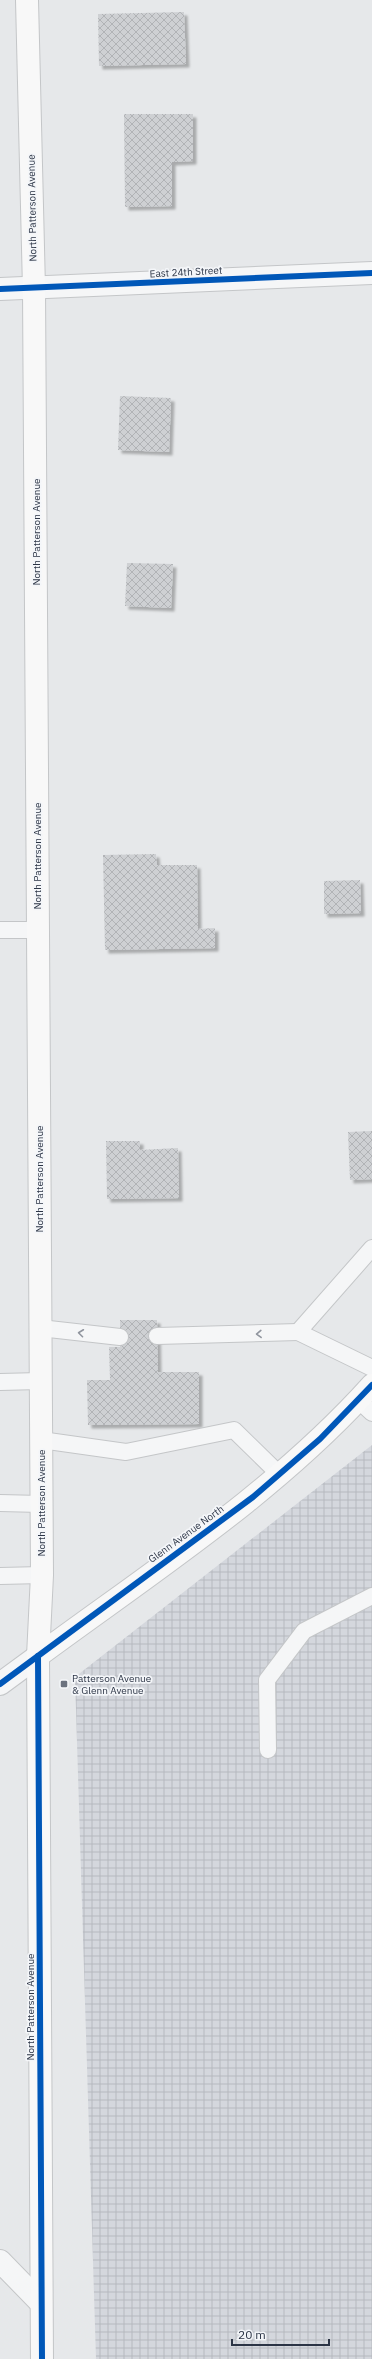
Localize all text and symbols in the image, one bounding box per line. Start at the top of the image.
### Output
street label: North Patterson Avenue [25,154,39,262]
street label: East 24th Street [149,264,223,280]
street label: North Patterson Avenue [30,478,43,586]
street label: North Patterson Avenue [31,802,44,910]
street label: North Patterson Avenue [33,1125,46,1233]
one-way arrow [78,1329,84,1338]
one-way arrow [256,1330,262,1338]
street label: North Patterson Avenue [35,1449,48,1557]
street label: Glenn Avenue North [146,1502,226,1566]
place label: Patterson Avenue & Glenn Avenue [72,1672,152,1697]
marker: Patterson Avenue & Glenn Avenue [59,1679,69,1689]
street label: North Patterson Avenue [24,1953,37,2061]
scale bar [232,2321,329,2347]
text: 20 m [238,2327,266,2342]

